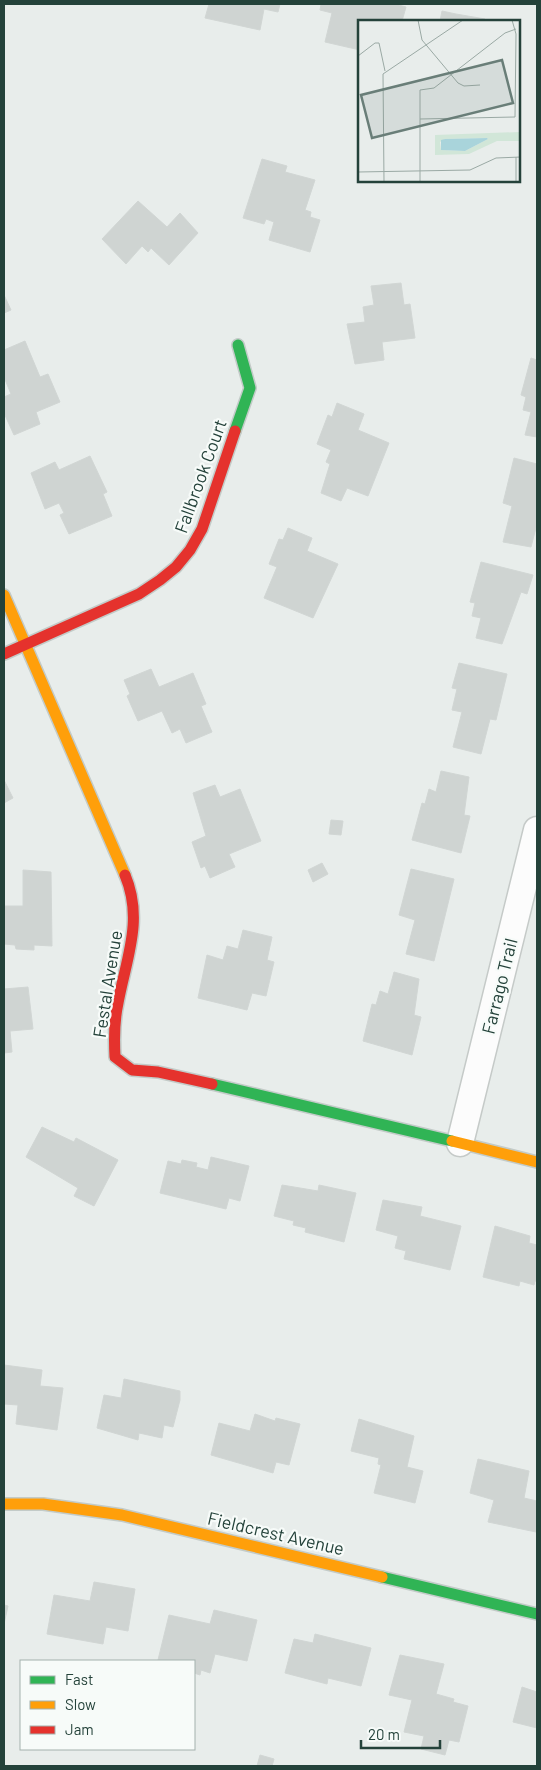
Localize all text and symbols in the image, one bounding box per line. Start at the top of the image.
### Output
inset map [358,20,521,182]
street label: Fallbrook Court [169,416,231,536]
street label: Festal Avenue [88,929,126,1039]
street label: Farrago Trail [476,936,522,1036]
street label: Fieldcrest Avenue [205,1507,347,1559]
legend [20,1660,195,1750]
text: Fast [65,1670,93,1688]
text: Slow [65,1695,96,1713]
scale bar [361,1718,440,1750]
text: Jam [65,1720,94,1738]
text: 20 m [368,1725,400,1743]

